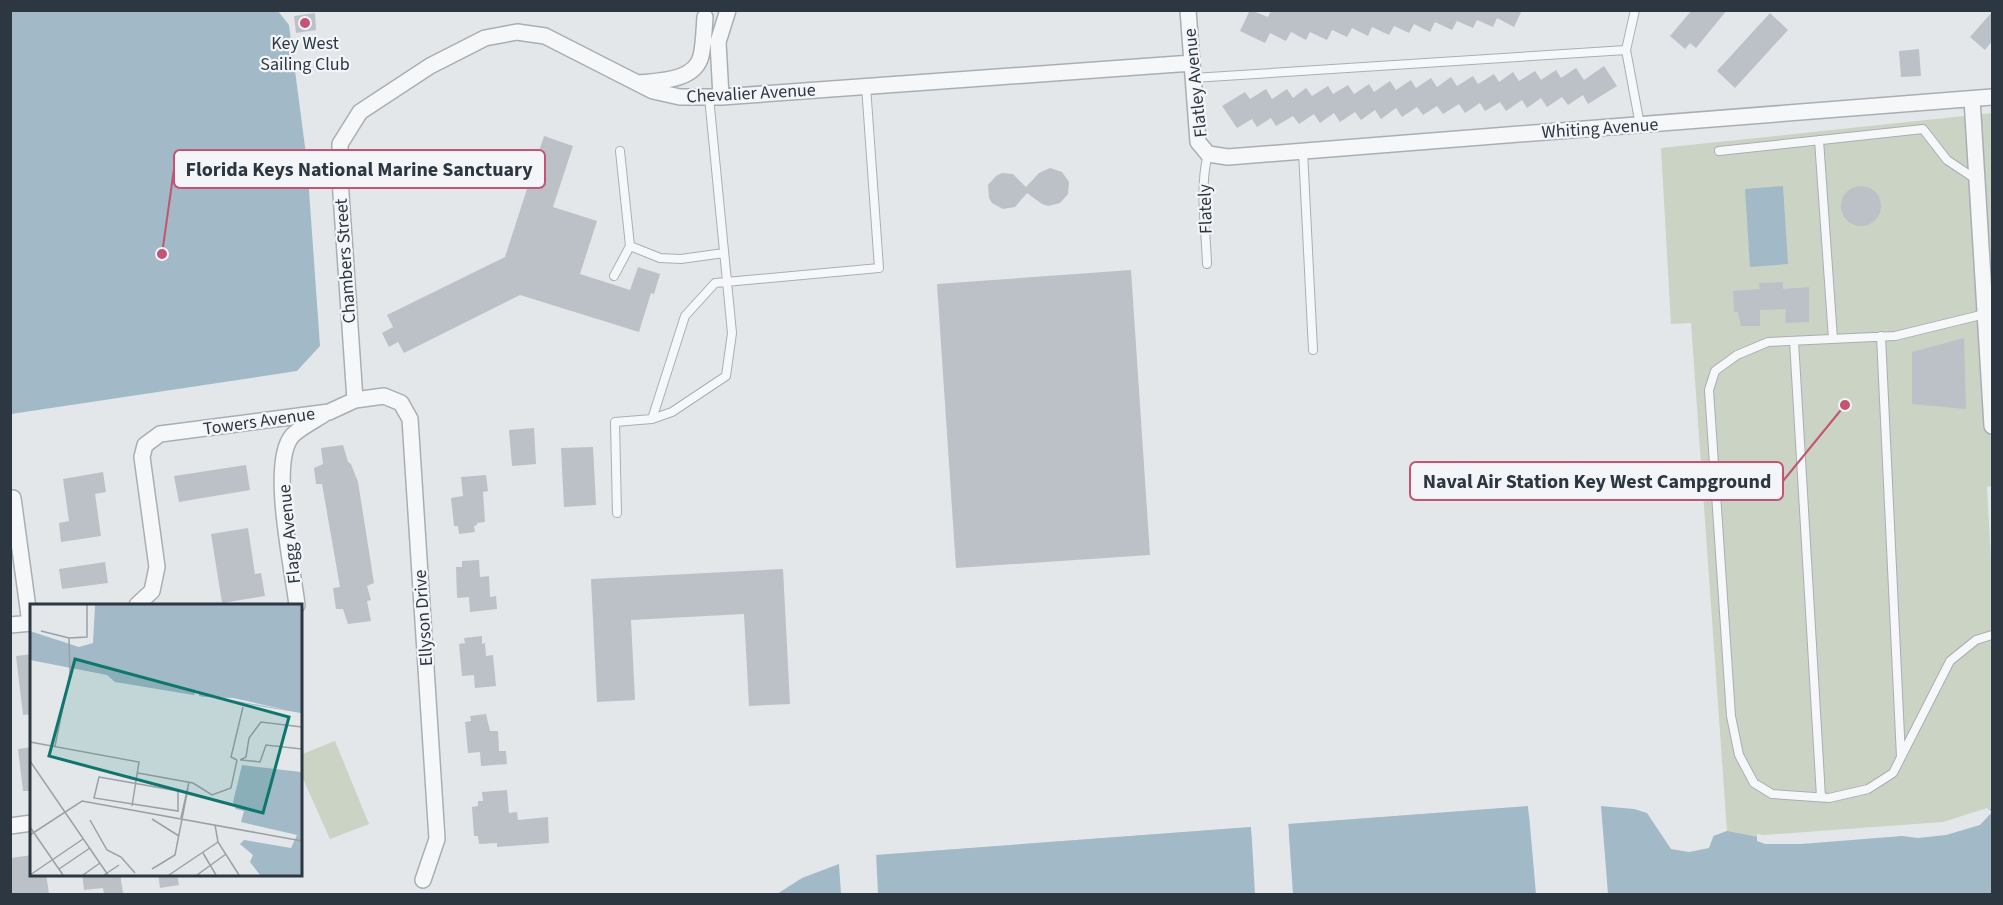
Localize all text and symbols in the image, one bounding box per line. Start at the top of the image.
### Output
marker: Key West Sailing Club [298,16,312,30]
street label: Flatley Avenue [1177,27,1214,139]
place label: Key West Sailing Club [260,31,350,77]
street label: Chevalier Avenue [686,78,816,109]
street label: Whiting Avenue [1541,112,1659,145]
callout: Florida Keys National Marine Sanctuary [174,150,545,188]
text: Florida Keys National Marine Sanctuary [185,156,533,184]
street label: Flately [1192,183,1219,234]
street label: Chambers Street [329,198,362,324]
street label: Towers Avenue [202,401,317,442]
callout: Naval Air Station Key West Campground [1410,462,1783,500]
text: Naval Air Station Key West Campground [1423,468,1771,496]
street label: Flagg Avenue [272,483,307,585]
street label: Ellyson Drive [408,569,439,667]
inset map [30,604,302,875]

